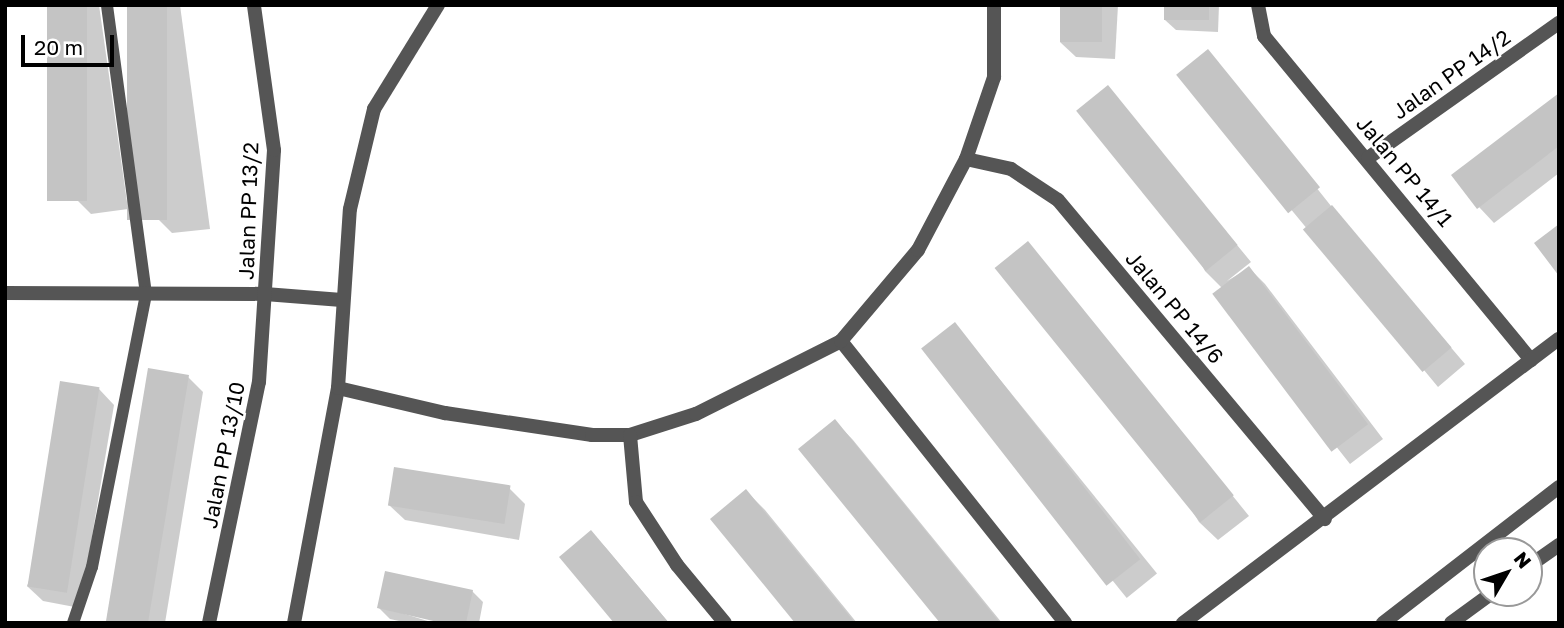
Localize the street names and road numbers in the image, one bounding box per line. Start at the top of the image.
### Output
street label: Jalan PP 14/2 [1387,24,1515,124]
street label: Jalan PP 14/1 [1352,111,1458,231]
street label: Jalan PP 13/2 [233,142,263,280]
street label: Jalan PP 14/6 [1121,246,1229,368]
street label: Jalan PP 13/10 [196,380,250,530]

